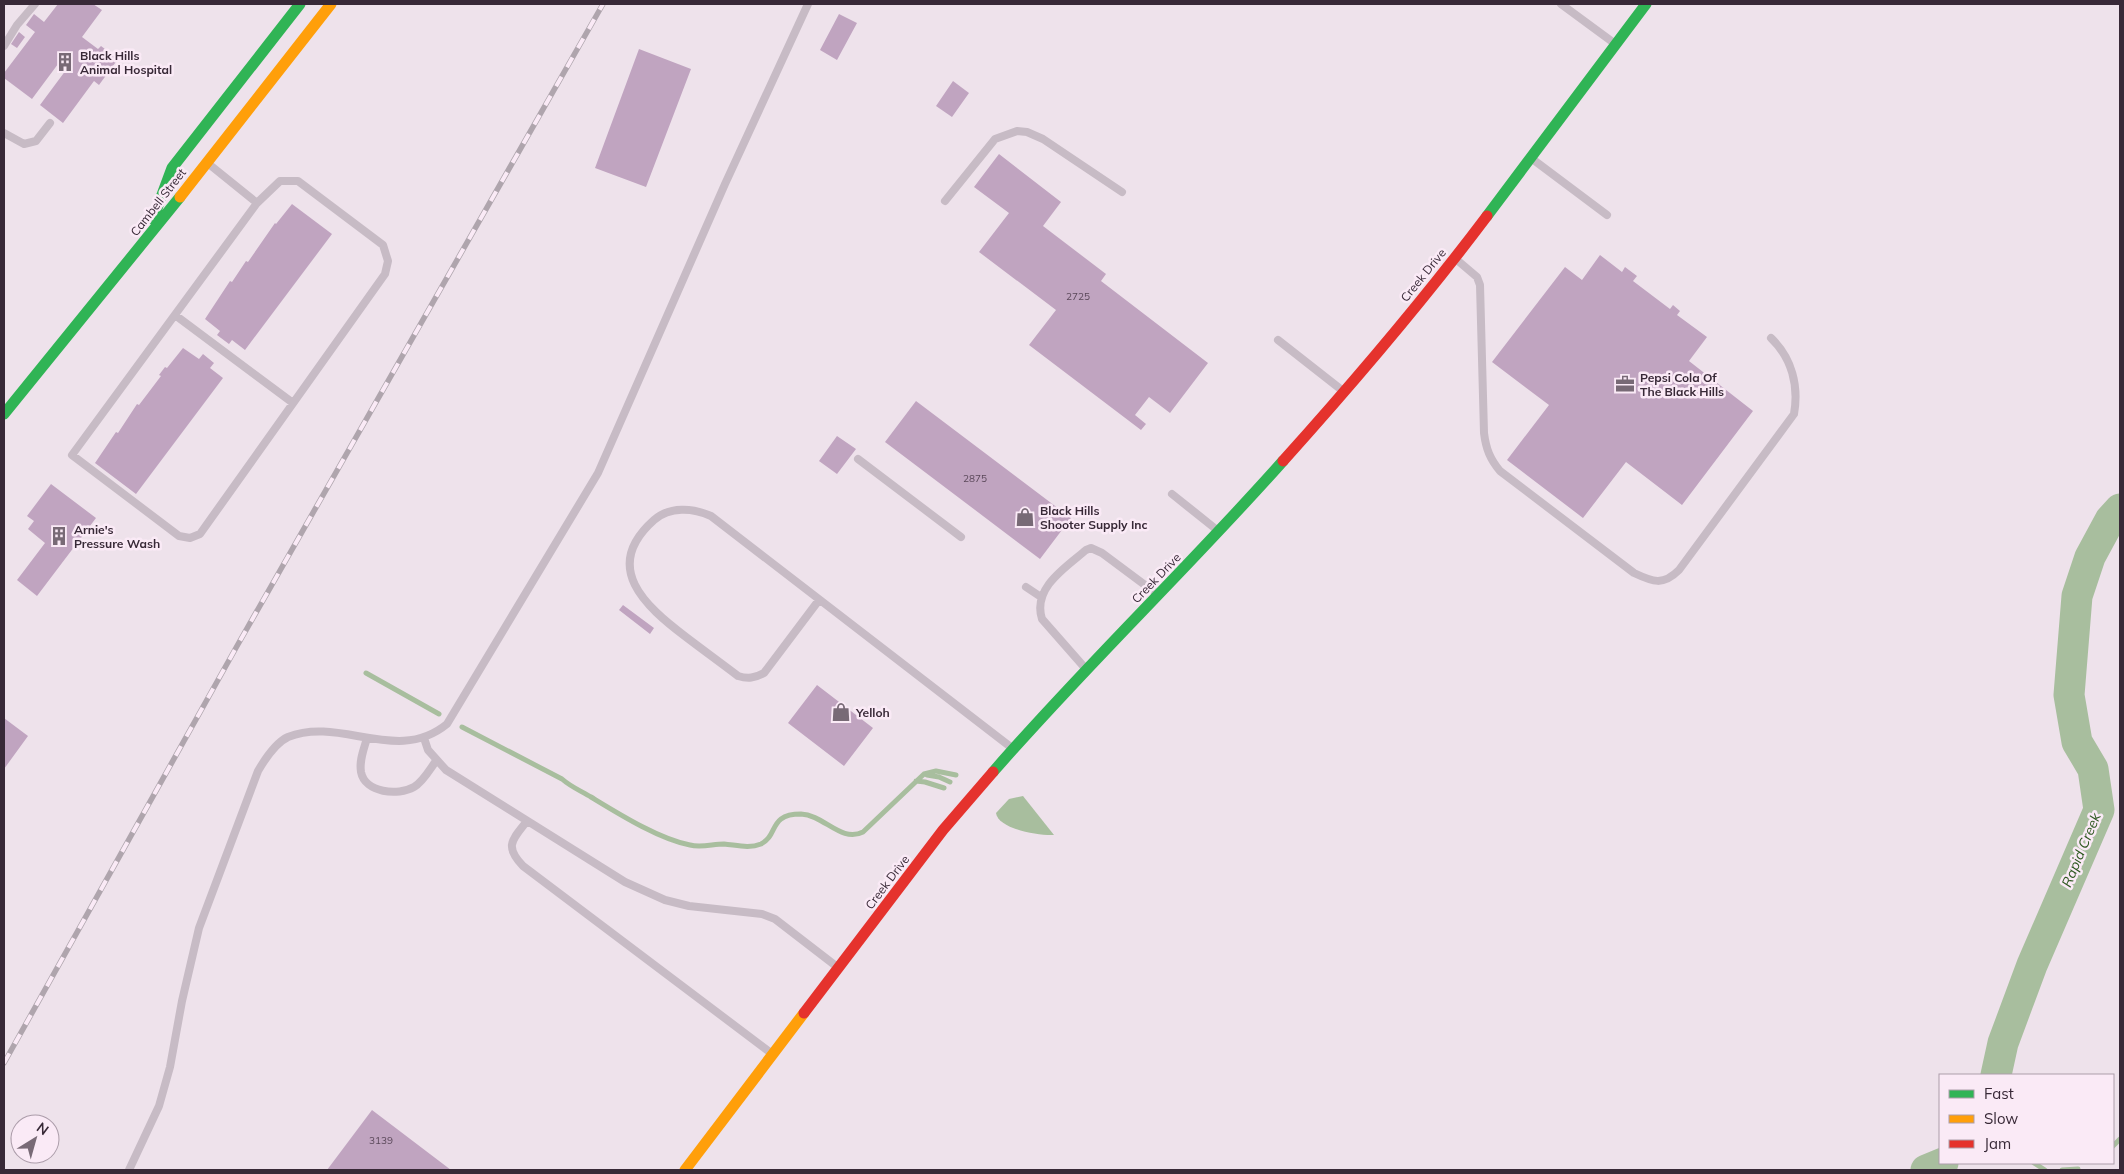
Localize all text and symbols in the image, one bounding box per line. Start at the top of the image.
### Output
place label: Black Hills Animal Hospital [80,48,172,77]
building icon: Black Hills Animal Hospital [54,51,76,73]
street label: Cambell Street [127,165,189,239]
street label: Creek Drive [1397,245,1449,305]
house number: 2725 [1066,290,1090,303]
place label: Pepsi Cola Of The Black Hills [1640,370,1724,399]
office icon: Pepsi Cola Of The Black Hills [1614,373,1636,395]
house number: 2875 [963,472,987,485]
place label: Black Hills Shooter Supply Inc [1040,503,1148,532]
shop icon: Black Hills Shooter Supply Inc [1014,506,1036,528]
place label: Arnie's Pressure Wash [74,522,160,551]
building icon: Arnie's Pressure Wash [48,525,70,547]
street label: Creek Drive [1128,550,1184,606]
shop icon: Yelloh [830,701,852,723]
place label: Yelloh [855,705,890,720]
water label: Rapid Creek [2057,809,2105,890]
street label: Creek Drive [862,852,912,912]
legend [1939,1074,2114,1164]
text: Fast [1984,1084,2014,1103]
text: Slow [1984,1109,2018,1128]
north arrow [10,1114,60,1164]
text: N [33,1118,52,1139]
house number: 3139 [369,1134,393,1147]
text: Jam [1984,1134,2011,1153]

